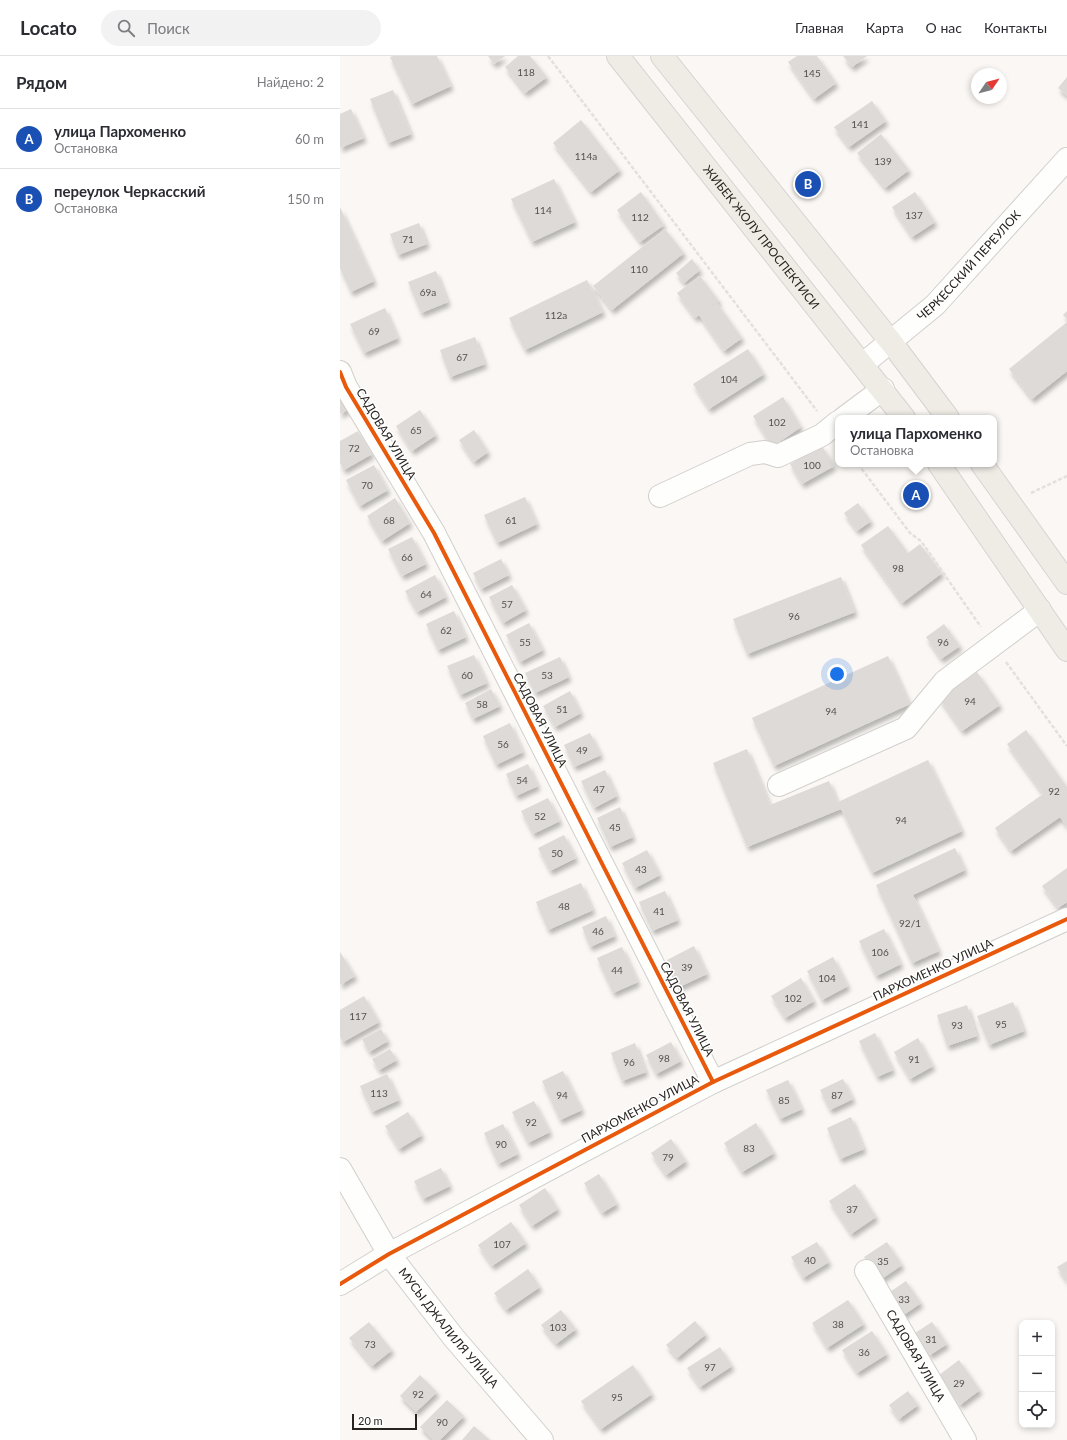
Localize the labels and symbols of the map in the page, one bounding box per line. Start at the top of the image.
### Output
house number: 118 [517,66,535,78]
house number: 145 [803,67,821,79]
north arrow [971,68,1007,104]
house number: 141 [851,118,869,130]
house number: 114а [575,150,597,162]
house number: 139 [874,155,892,167]
street label: ЖИБЕК ЖОЛУ ПРОСПЕКТИСИ [700,162,823,312]
pin: B [795,169,821,199]
house number: 114 [534,204,552,216]
street label: ЧЕРКЕССКИЙ ПЕРЕУЛОК [914,207,1024,324]
house number: 137 [905,209,923,221]
house number: 112 [631,211,649,223]
house number: 71 [402,233,414,245]
house number: 110 [630,263,648,275]
house number: 69а [420,286,436,298]
house number: 112а [545,309,567,321]
house number: 69 [368,325,380,337]
house number: 67 [456,351,468,363]
house number: 104 [720,373,738,385]
street label: САДОВАЯ УЛИЦА [353,385,420,483]
house number: 102 [768,416,786,428]
house number: 65 [410,424,422,436]
house number: 72 [348,442,360,454]
house number: 100 [803,459,821,471]
house number: 70 [361,479,373,491]
pin: A [903,480,929,510]
house number: 68 [383,514,395,526]
house number: 61 [505,514,517,526]
house number: 66 [401,551,413,563]
house number: 98 [892,562,904,574]
house number: 64 [420,588,432,600]
house number: 57 [501,598,513,610]
house number: 96 [788,610,800,622]
house number: 62 [440,624,452,636]
house number: 55 [519,636,531,648]
house number: 96 [937,636,949,648]
your location [827,664,847,684]
house number: 60 [461,669,473,681]
house number: 53 [541,669,553,681]
street label: САДОВАЯ УЛИЦА [510,670,571,770]
house number: 94 [964,695,976,707]
house number: 58 [476,698,488,710]
house number: 51 [556,703,568,715]
house number: 94 [825,705,837,717]
house number: 56 [497,738,509,750]
house number: 49 [576,744,588,756]
house number: 54 [516,774,528,786]
house number: 47 [593,783,605,795]
house number: 92 [1048,785,1060,797]
house number: 52 [534,810,546,822]
house number: 94 [895,814,907,826]
house number: 45 [609,821,621,833]
house number: 50 [551,847,563,859]
house number: 43 [635,863,647,875]
house number: 48 [558,900,570,912]
house number: 41 [653,905,665,917]
house number: 92/1 [899,917,921,929]
house number: 46 [592,925,604,937]
street label: ПАРХОМЕНКО УЛИЦА [870,935,996,1004]
house number: 106 [871,946,889,958]
street label: САДОВАЯ УЛИЦА [657,959,718,1059]
house number: 39 [681,961,693,973]
house number: 44 [611,964,623,976]
house number: 104 [818,972,836,984]
house number: 102 [784,992,802,1004]
house number: 117 [349,1010,367,1022]
house number: 95 [995,1018,1007,1030]
house number: 93 [951,1019,963,1031]
house number: 98 [658,1052,670,1064]
house number: 91 [908,1053,920,1065]
house number: 96 [623,1056,635,1068]
street label: ПАРХОМЕНКО УЛИЦА [579,1071,702,1146]
house number: 113 [370,1087,388,1099]
house number: 94 [556,1089,568,1101]
house number: 87 [831,1089,843,1101]
house number: 85 [778,1094,790,1106]
house number: 92 [525,1116,537,1128]
house number: 90 [495,1138,507,1150]
house number: 83 [743,1142,755,1154]
house number: 79 [662,1151,674,1163]
house number: 37 [846,1203,858,1215]
house number: 107 [493,1238,511,1250]
house number: 40 [804,1254,816,1266]
house number: 35 [877,1255,889,1267]
street label: МУСЫ ДЖАЛИЛЯ УЛИЦА [396,1265,502,1392]
house number: 33 [898,1293,910,1305]
street label: САДОВАЯ УЛИЦА [883,1307,949,1405]
house number: 38 [832,1318,844,1330]
house number: 103 [549,1321,567,1333]
house number: 31 [925,1333,937,1345]
house number: 73 [364,1338,376,1350]
house number: 36 [858,1346,870,1358]
house number: 97 [704,1361,716,1373]
house number: 29 [953,1377,965,1389]
house number: 92 [412,1388,424,1400]
house number: 95 [611,1391,623,1403]
scale bar [352,1412,417,1431]
house number: 90 [436,1416,448,1428]

